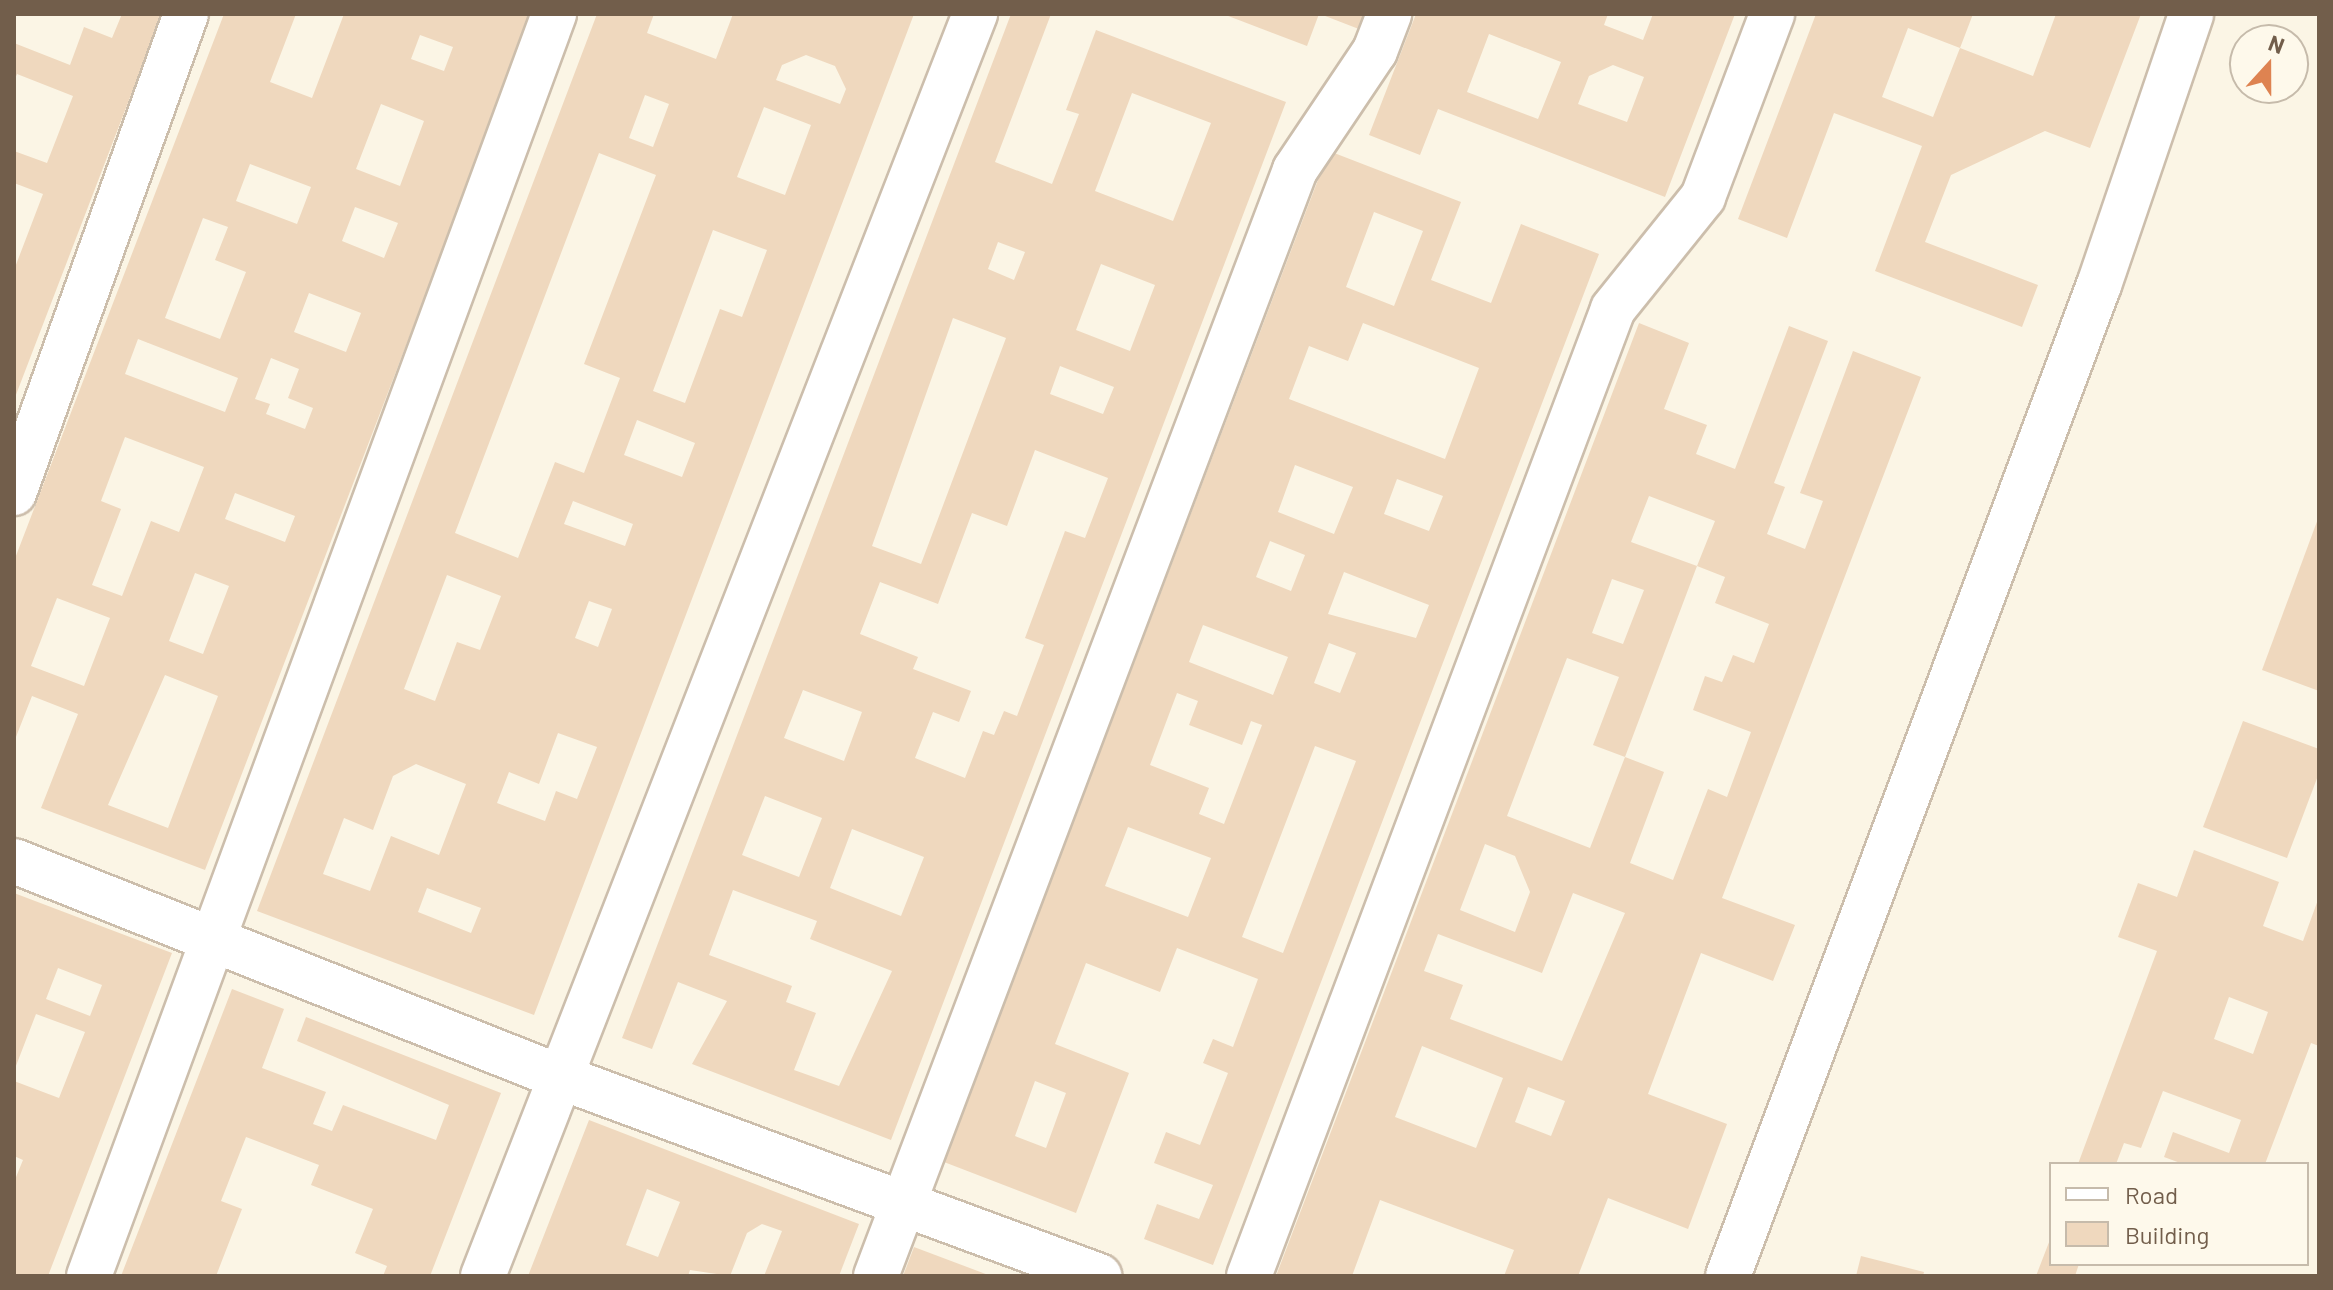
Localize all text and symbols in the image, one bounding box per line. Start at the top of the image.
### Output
north arrow [2229,24,2309,104]
text: N [2265,29,2288,58]
legend [2049,1162,2309,1266]
text: Road [2125,1180,2178,1209]
text: Building [2125,1220,2209,1249]

